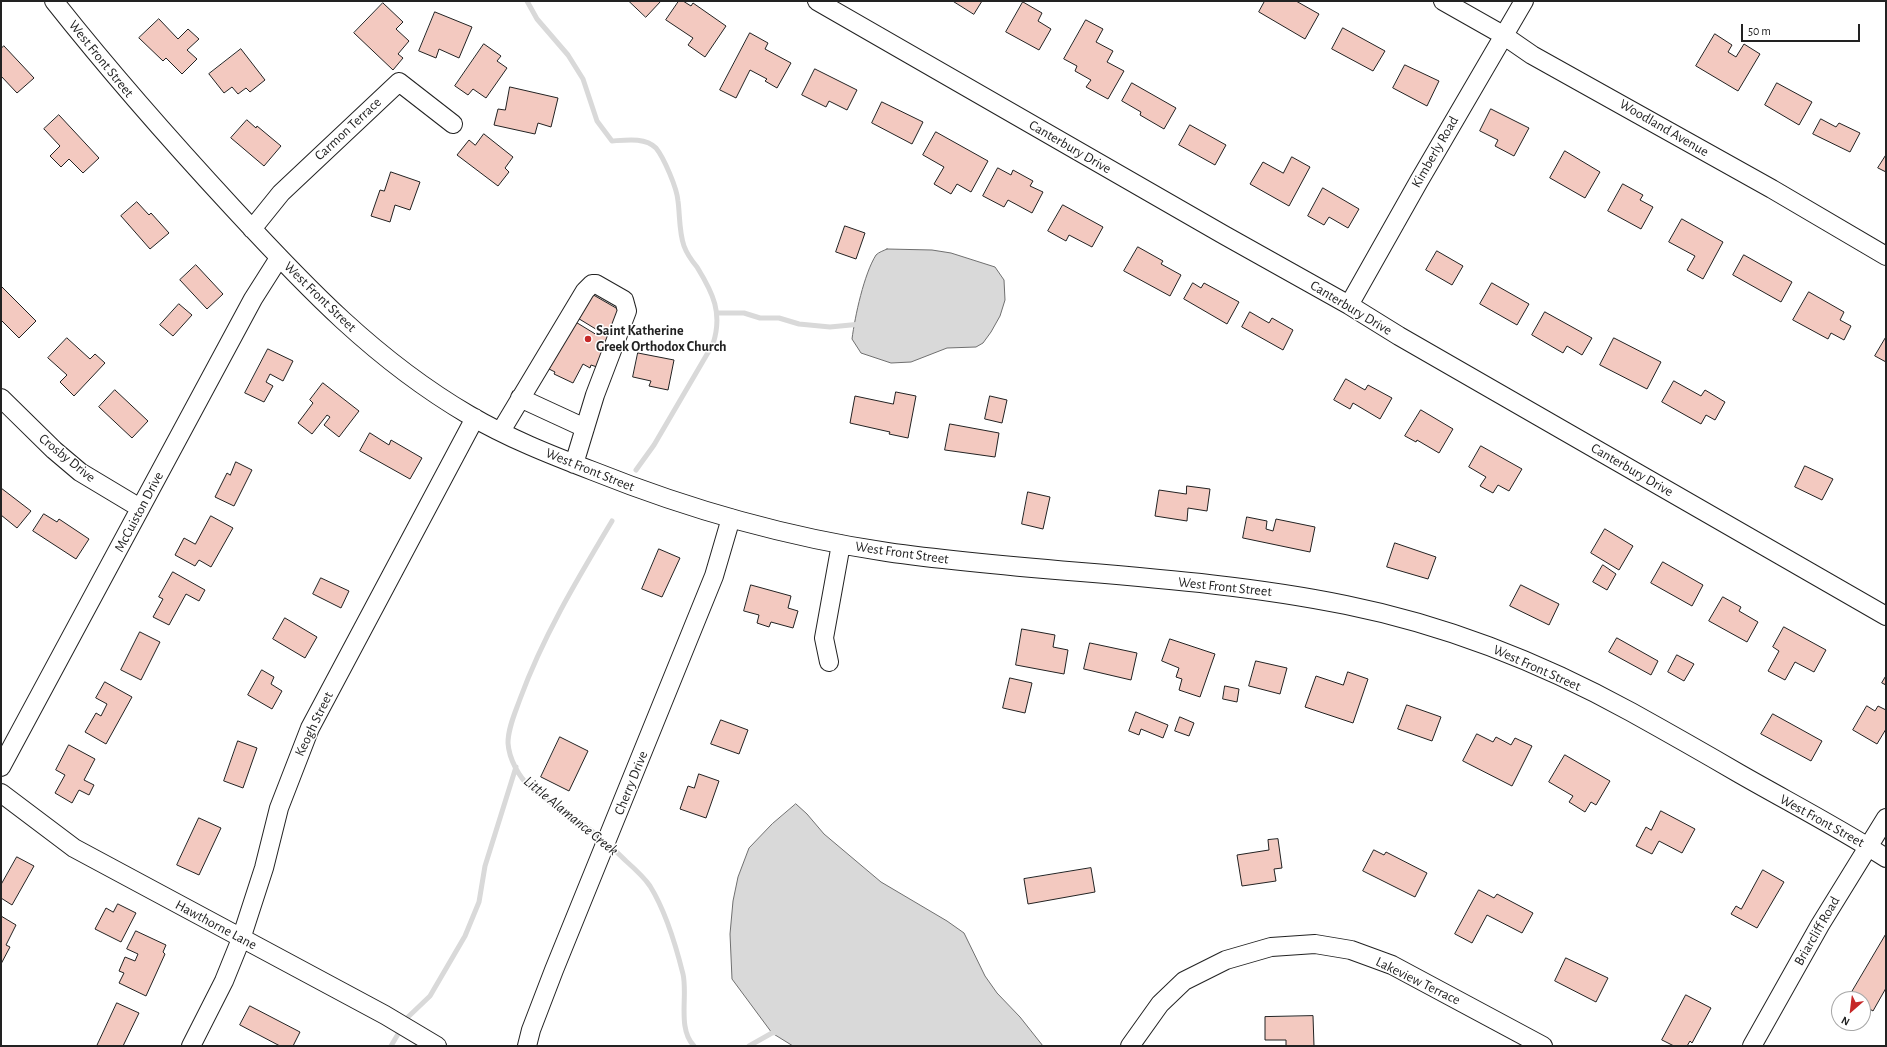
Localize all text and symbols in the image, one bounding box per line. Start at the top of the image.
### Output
scale bar [1743,16,1862,42]
street label: West Front Street [65,17,137,101]
text: 50 m [1748,25,1771,37]
street label: Carmon Terrace [311,94,385,164]
street label: Woodland Avenue [1616,96,1712,160]
street label: Kimberly Road [1408,113,1462,191]
street label: Canterbury Drive [1026,117,1114,177]
street label: West Front Street [280,258,360,336]
street label: Canterbury Drive [1307,277,1395,339]
place label: Saint Katherine Greek Orthodox Church [596,323,726,356]
marker: Saint Katherine Greek Orthodox Church [583,334,593,344]
street label: Crosby Drive [35,430,99,486]
street label: Canterbury Drive [1588,440,1676,500]
street label: West Front Street [543,445,637,495]
street label: McCuiston Drive [111,469,167,555]
street label: West Front Street [854,538,950,568]
street label: West Front Street [1177,574,1273,600]
street label: West Front Street [1491,641,1583,695]
street label: Keogh Street [291,689,337,759]
street label: Cherry Drive [611,748,651,818]
water label: Little Alamance Creek [520,772,622,860]
street label: West Front Street [1777,791,1867,851]
street label: Briarcliff Road [1790,893,1844,969]
street label: Hawthorne Lane [172,896,260,954]
street label: Lakeview Terrace [1373,953,1463,1009]
north arrow [1831,991,1871,1031]
text: N [1840,1015,1852,1028]

